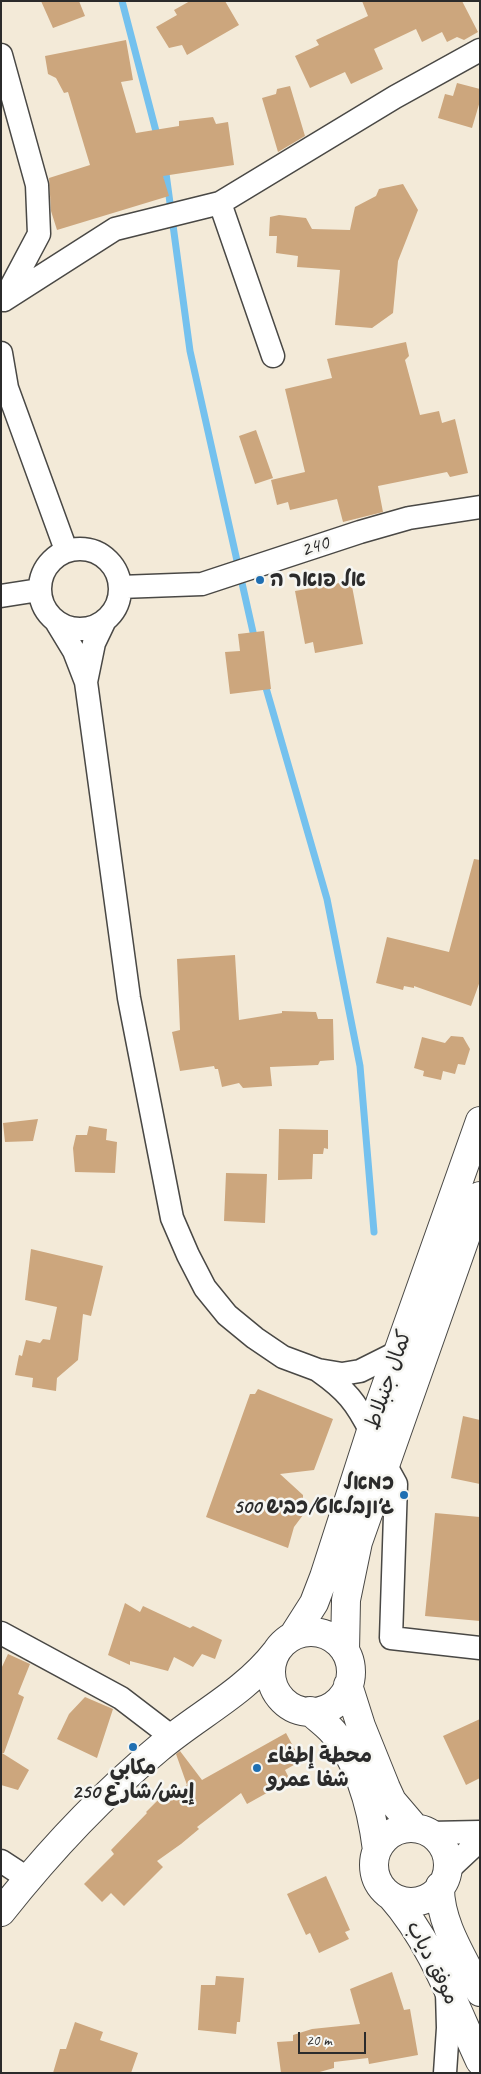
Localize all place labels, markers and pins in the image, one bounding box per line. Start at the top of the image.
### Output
place label: אל פואר ה [270,567,366,593]
marker: אל פואר ה [254,574,266,586]
place label: כמאל ג׳ונבלאט/כביש 500 [233,1470,394,1520]
marker: כמאל ג׳ונבלאט/כביש 500 [398,1489,410,1501]
marker: مكابي إيش/شارع 250 [127,1741,139,1753]
place label: محطة إطفاء شفا عمرو [267,1743,372,1793]
place label: مكابي إيش/شارع 250 [72,1755,194,1805]
marker: محطة إطفاء شفا عمرو [251,1762,263,1774]

